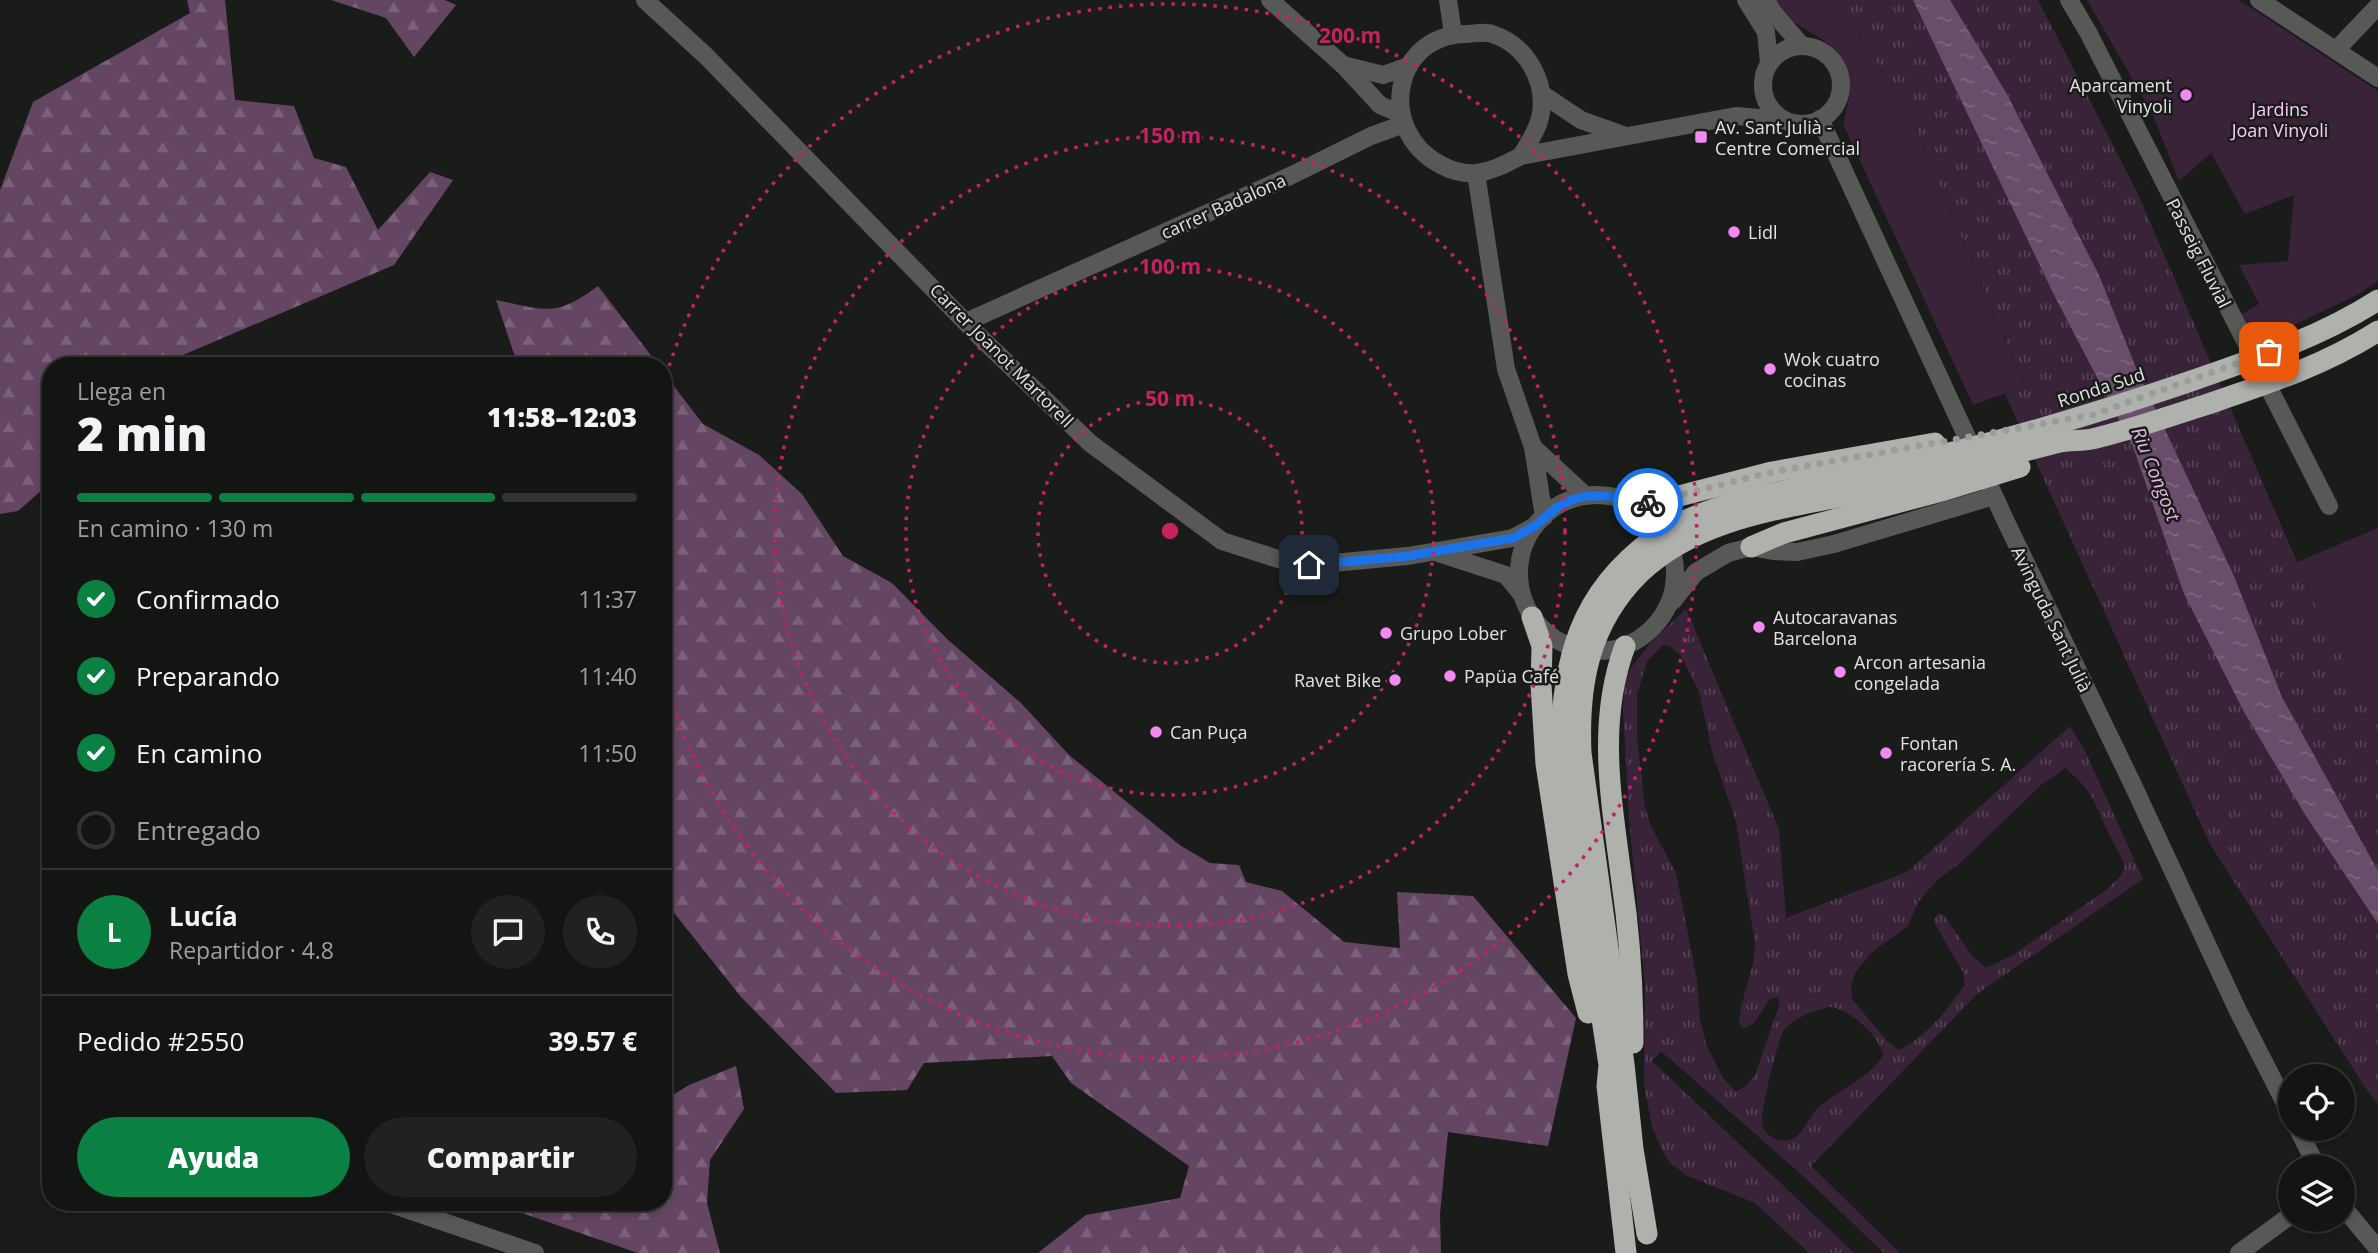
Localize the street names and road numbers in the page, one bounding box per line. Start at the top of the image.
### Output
street label: carrer Badalona [1157,168,1289,244]
street label: Passeig Fluvial [2161,194,2237,312]
street label: Carrer Joanot Martorell [925,278,1079,432]
street label: Ronda Sud [2054,362,2148,412]
street label: Avinguda Sant Julià [2006,542,2098,696]

